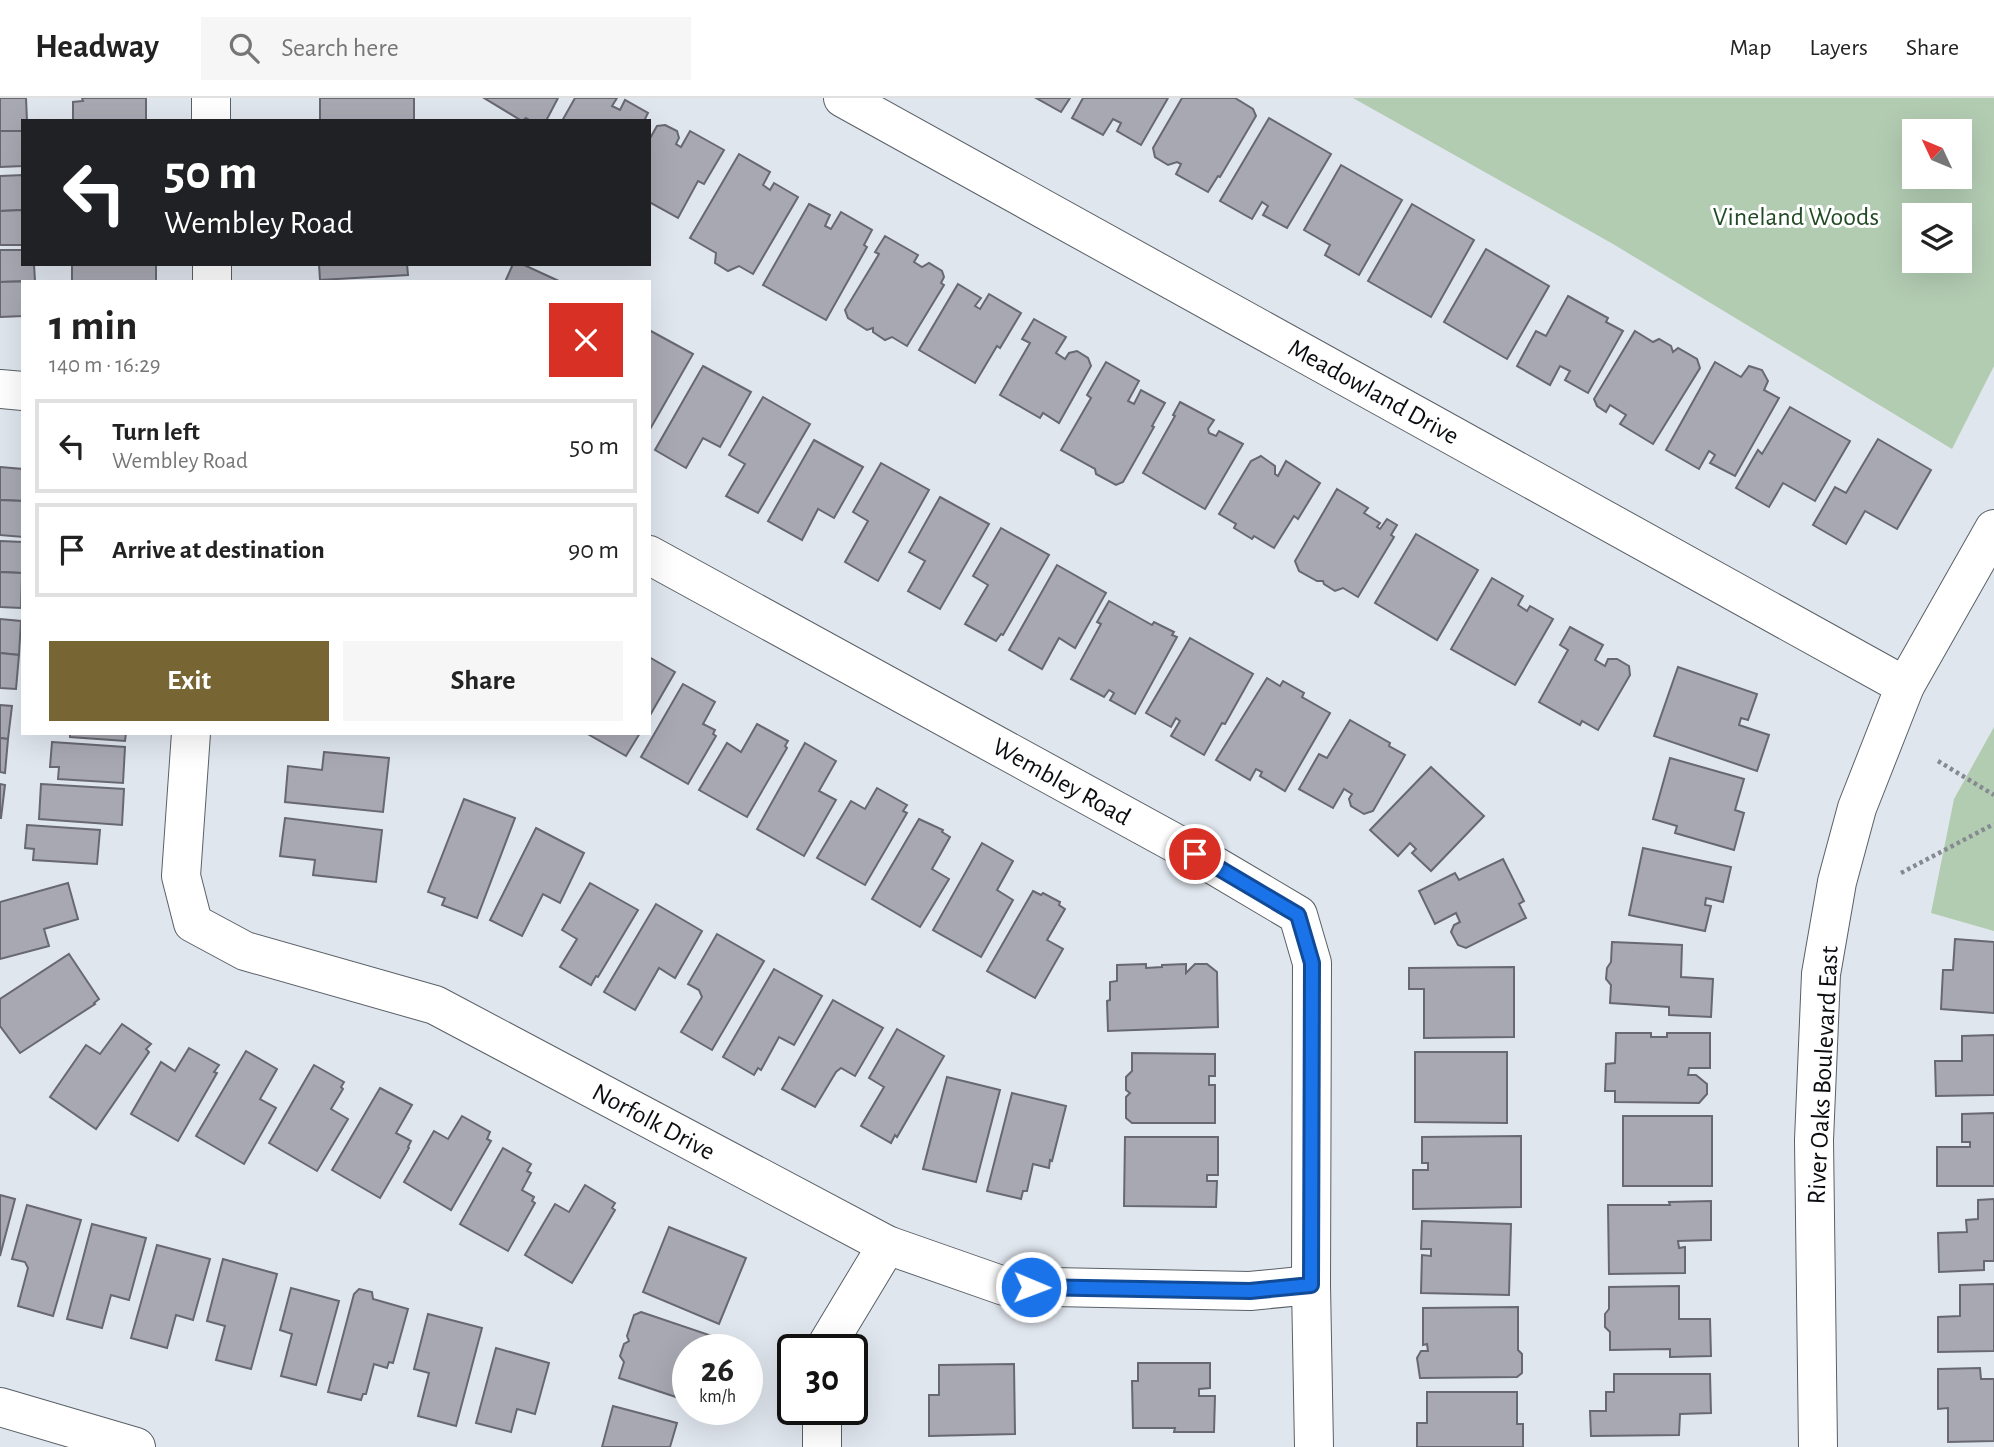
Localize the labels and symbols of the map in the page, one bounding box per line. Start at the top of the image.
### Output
north arrow [1902,119,1972,189]
park label: Vineland Woods [1713,204,1879,230]
street label: Meadowland Drive [1284,334,1463,449]
street label: Wembley Road [988,733,1135,831]
pin [1165,824,1225,884]
street label: River Oaks Boulevard East [1803,945,1843,1205]
street label: Norfolk Drive [588,1079,719,1165]
position arrow [994,1250,1068,1324]
speed limit sign: 30 [777,1334,868,1425]

